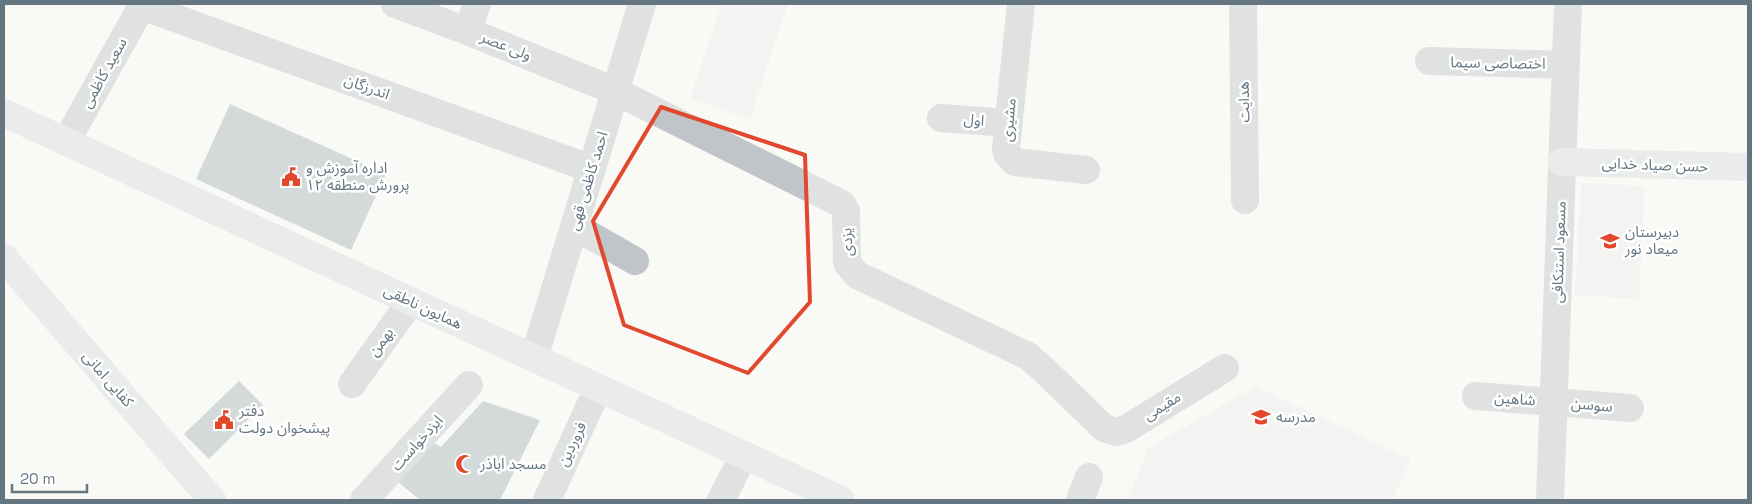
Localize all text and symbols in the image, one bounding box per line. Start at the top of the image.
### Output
street label: ولی عصر [477,26,534,64]
street label: سعید کاظمی [76,34,131,111]
street label: اختصاصی سیما [1450,52,1546,73]
street label: اندرزگان [342,70,392,103]
street label: هدایت [1234,81,1253,123]
street label: مشیری [997,97,1020,142]
street label: اول [963,109,985,130]
street label: احمد کاظمی قهی [563,129,612,233]
street label: حسن صیاد خدایی [1601,153,1709,176]
place label: اداره آموزش و پرورش منطقه ۱۲ [306,158,410,195]
public building icon: اداره آموزش و پرورش منطقه ۱۲ [280,166,302,188]
street label: مسعود استنکافی [1547,201,1570,303]
place label: دبیرستان میعاد نور [1624,222,1679,258]
street label: یزدی [836,227,857,257]
school or university icon: دبیرستان میعاد نور [1599,230,1621,252]
street label: همایون ناطقی [381,280,465,333]
street label: بهمن [364,323,397,360]
street label: کفایی امانی [79,347,138,411]
street label: مقیمی [1139,387,1184,424]
street label: شاهین [1494,388,1537,409]
street label: سوسن [1571,393,1614,416]
place label: دفتر پیشخوان دولت [238,401,330,438]
school or university icon: مدرسه [1250,406,1272,428]
place label: مدرسه [1276,407,1316,426]
public building icon: دفتر پیشخوان دولت [213,409,235,431]
street label: ایزدخواست [387,411,447,474]
street label: فروردین [553,418,590,469]
mosque icon: مسجد اباذر [454,453,476,475]
place label: مسجد اباذر [479,454,547,473]
scale bar [12,462,88,494]
text: 20 m [20,469,55,488]

